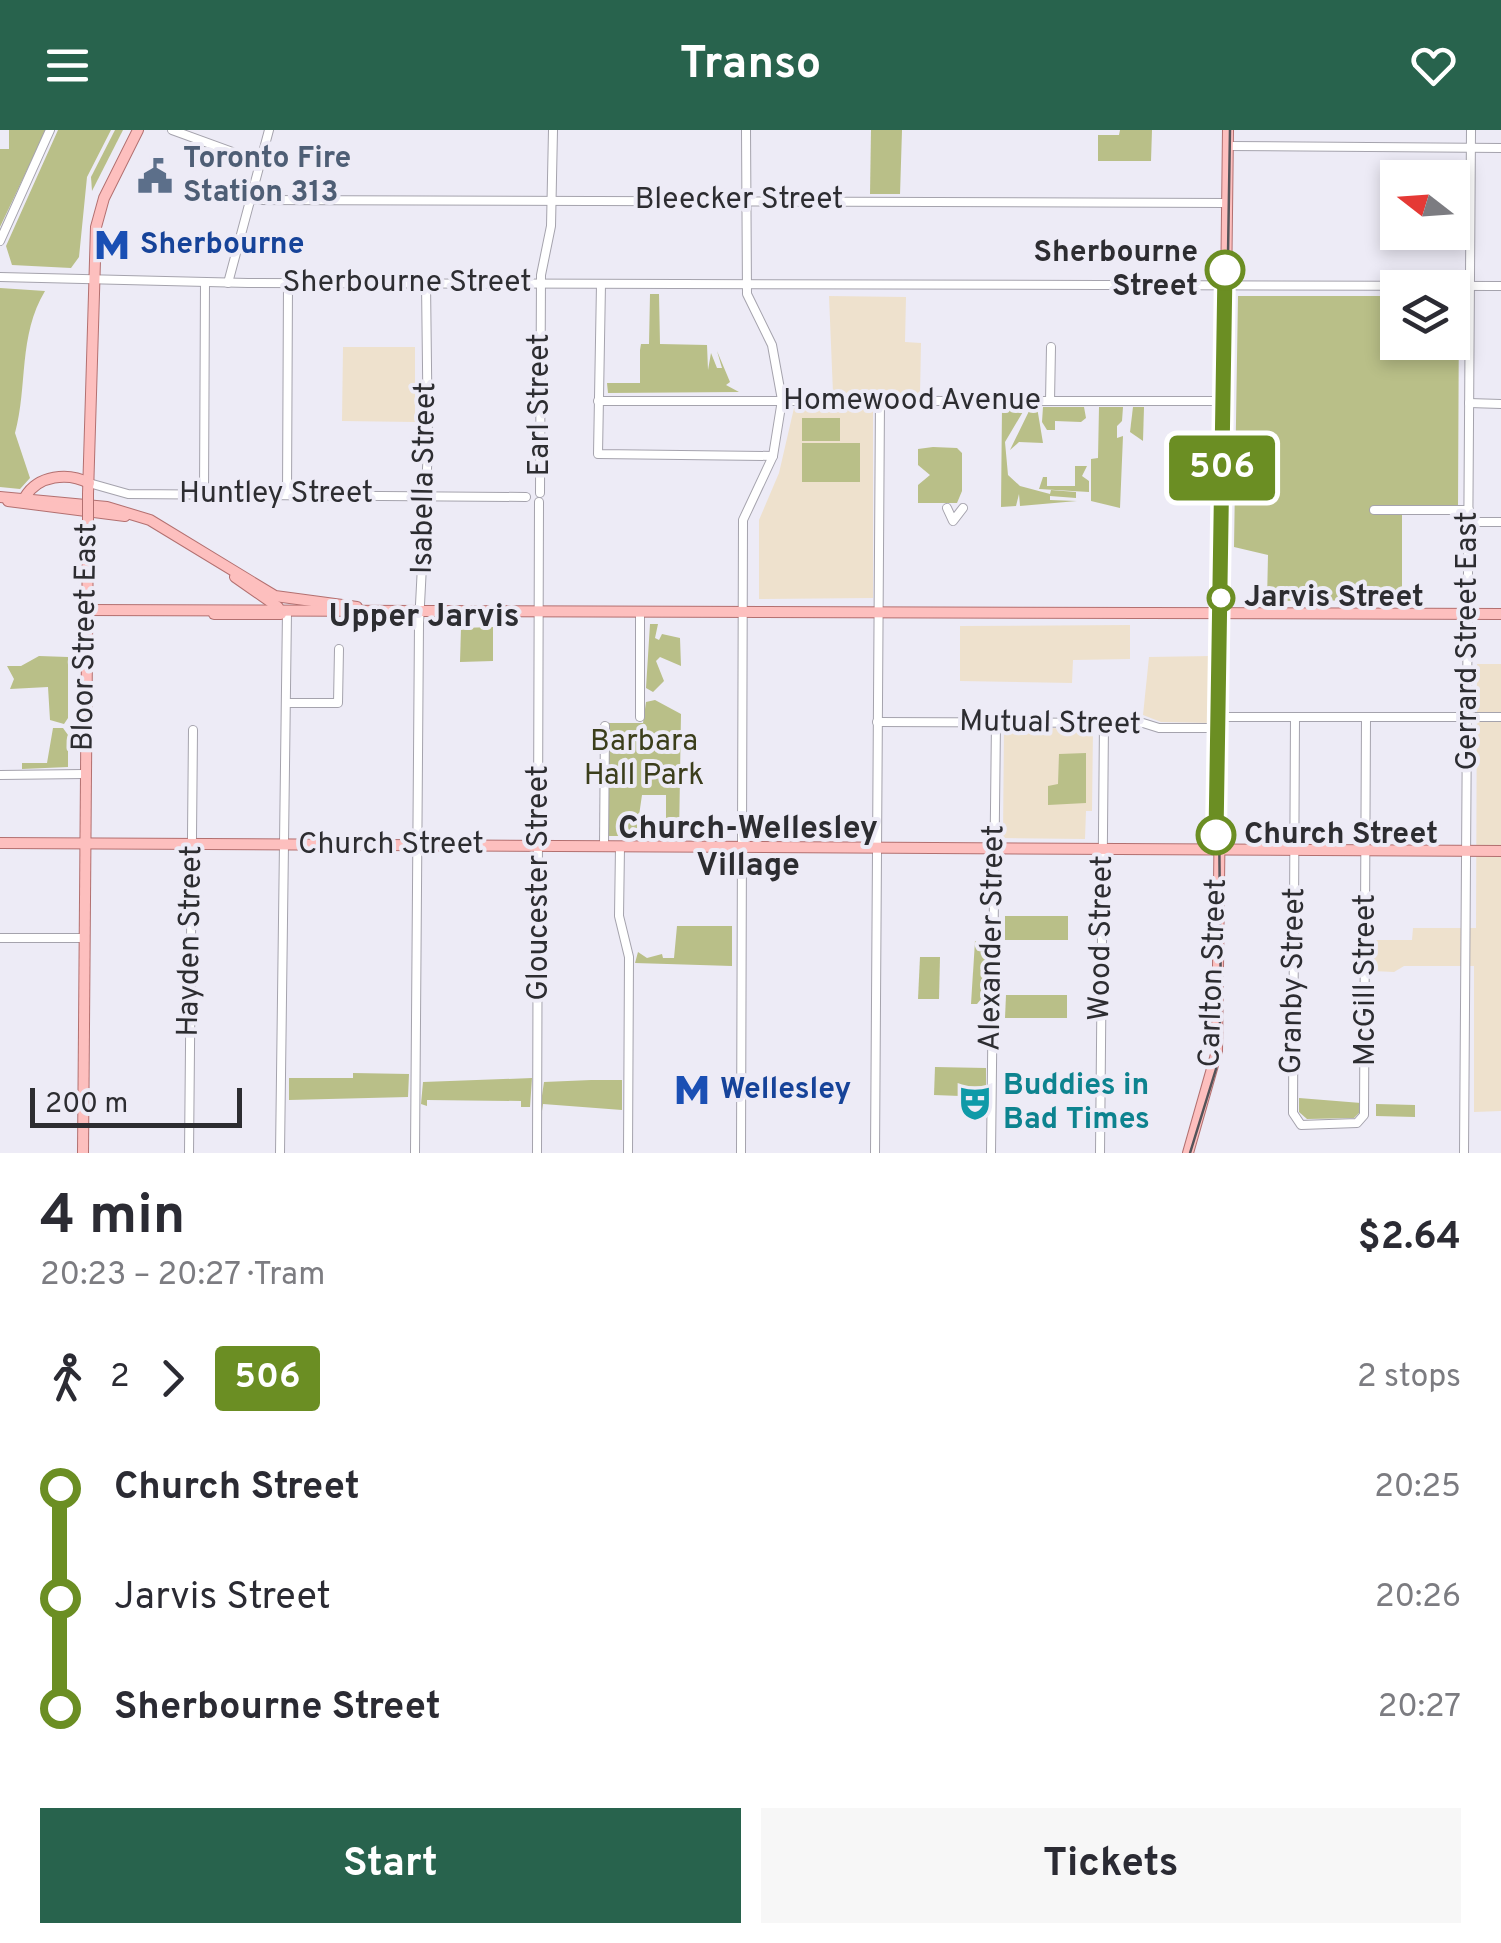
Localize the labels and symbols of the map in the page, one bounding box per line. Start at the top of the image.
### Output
place label: Toronto Fire Station 313 [183,141,351,212]
public building icon: Toronto Fire Station 313 [136,157,174,195]
north arrow [1380,160,1470,250]
street label: Bleecker Street [635,182,843,219]
metro station icon: Sherbourne [93,226,131,264]
place label: Sherbourne [140,227,304,264]
place label: Sherbourne Street [1034,235,1198,306]
marker: Sherbourne Street [1206,251,1244,289]
street label: Sherbourne Street [282,265,532,302]
street label: Earl Street [522,333,559,477]
street label: Isabella Street [405,382,445,574]
street label: Homewood Avenue [783,383,1041,420]
line badge: 506 [1164,436,1280,500]
street label: Huntley Street [179,476,373,513]
street label: Gerrard Street East [1450,511,1487,771]
street label: Bloor Street East [66,522,106,752]
place label: Jarvis Street [1244,580,1424,617]
marker: Jarvis Street [1208,585,1234,611]
district label: Upper Jarvis [328,598,520,638]
street label: Mutual Street [959,704,1141,744]
park label: Barbara Hall Park [584,724,704,795]
street label: Gloucester Street [521,765,558,1001]
district label: Church-Wellesley Village [618,810,878,887]
marker: Church Street [1197,816,1235,854]
place label: Church Street [1244,817,1438,854]
street label: Alexander Street [973,825,1013,1051]
street label: Church Street [298,827,484,864]
street label: Hayden Street [171,845,211,1037]
street label: Wood Street [1082,855,1122,1021]
street label: Carlton Street [1192,878,1236,1068]
street label: Granby Street [1274,887,1314,1075]
street label: McGill Street [1348,894,1385,1066]
place label: Buddies in Bad Times [1003,1068,1150,1139]
metro station icon: Wellesley [673,1071,711,1109]
place label: Wellesley [720,1072,851,1109]
scale bar [30,1083,242,1128]
theatre icon: Buddies in Bad Times [956,1084,994,1122]

